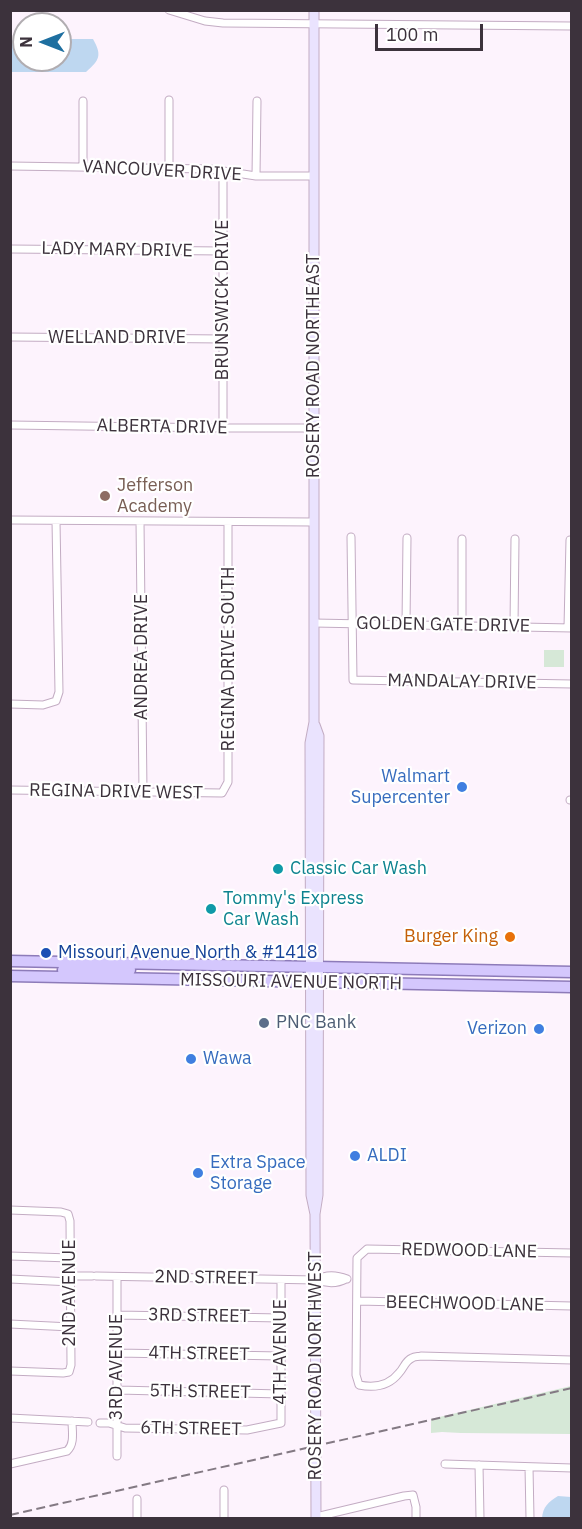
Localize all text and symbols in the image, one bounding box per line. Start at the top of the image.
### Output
north arrow [12,12,72,72]
scale bar [378,12,486,50]
text: 100 m [386,23,438,46]
text: N [16,36,36,48]
street label: VANCOUVER DRIVE [82,156,242,186]
street label: BRUNSWICK DRIVE [212,220,234,380]
street label: LADY MARY DRIVE [41,238,193,262]
street label: ROSERY ROAD NORTHEAST [303,254,325,478]
street label: WELLAND DRIVE [48,327,186,349]
street label: ALBERTA DRIVE [96,415,228,439]
place label: Jefferson Academy [117,475,193,518]
marker: Jefferson Academy [98,489,112,503]
street label: REGINA DRIVE SOUTH [218,566,240,752]
street label: ANDREA DRIVE [131,594,153,720]
street label: GOLDEN GATE DRIVE [356,613,530,637]
street label: MANDALAY DRIVE [387,670,537,694]
place label: Walmart Supercenter [351,766,450,808]
street label: REGINA DRIVE WEST [29,780,203,804]
marker: Walmart Supercenter [455,780,469,794]
place label: Classic Car Wash [290,858,427,880]
marker: Classic Car Wash [271,862,285,876]
place label: Tommy's Express Car Wash [223,888,364,930]
marker: Tommy's Express Car Wash [204,902,218,916]
place label: Burger King [404,926,498,948]
marker: Burger King [503,930,517,944]
place label: Missouri Avenue North & #1418 [58,942,318,964]
marker: Missouri Avenue North & #1418 [39,946,53,960]
street label: MISSOURI AVENUE NORTH [180,969,402,995]
place label: PNC Bank [276,1012,356,1034]
marker: PNC Bank [257,1016,271,1030]
place label: Verizon [467,1018,527,1040]
marker: Verizon [532,1022,546,1036]
place label: Wawa [203,1048,252,1070]
marker: Wawa [184,1052,198,1066]
place label: ALDI [367,1145,407,1167]
marker: ALDI [348,1149,362,1163]
place label: Extra Space Storage [210,1152,306,1194]
marker: Extra Space Storage [191,1166,205,1180]
street label: 2ND AVENUE [59,1239,81,1347]
street label: REDWOOD LANE [401,1239,537,1263]
street label: ROSERY ROAD NORTHWEST [305,1251,327,1481]
street label: 2ND STREET [154,1266,258,1290]
street label: BEECHWOOD LANE [386,1292,544,1316]
street label: 4TH AVENUE [270,1299,292,1405]
street label: 3RD STREET [148,1304,250,1328]
street label: 3RD AVENUE [106,1314,128,1420]
street label: 4TH STREET [148,1342,250,1366]
street label: 5TH STREET [149,1380,251,1404]
street label: 6TH STREET [140,1417,242,1441]

